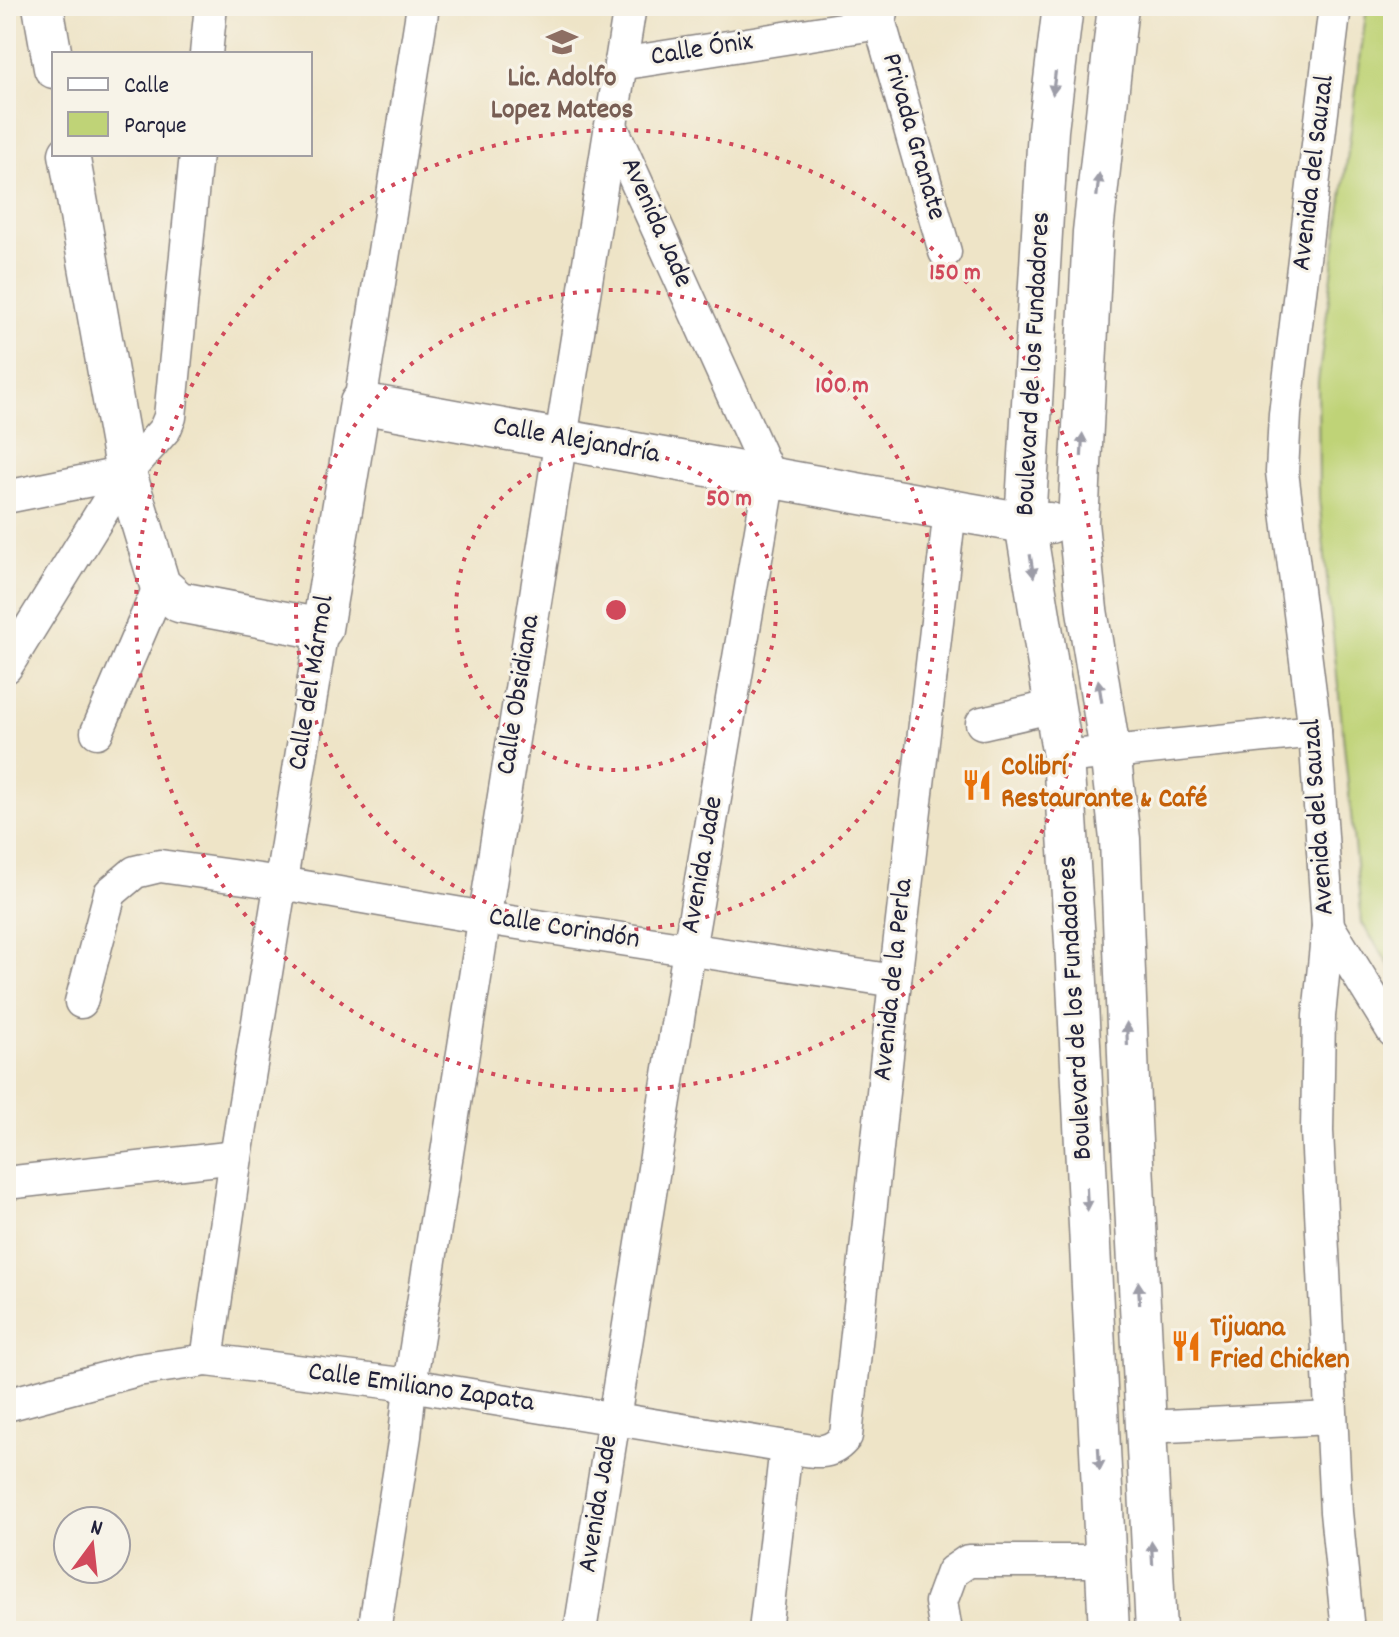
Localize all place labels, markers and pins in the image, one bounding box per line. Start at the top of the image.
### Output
school or university icon: Lic. Adolfo Lopez Mateos [545,25,579,59]
place label: Lic. Adolfo Lopez Mateos [491,60,634,132]
centre of rings [602,596,630,624]
place label: Colibrí Restaurante & Café [1001,749,1207,821]
restaurant icon: Colibrí Restaurante & Café [960,768,994,802]
place label: Tijuana Fried Chicken [1210,1310,1350,1382]
restaurant icon: Tijuana Fried Chicken [1169,1329,1203,1363]

